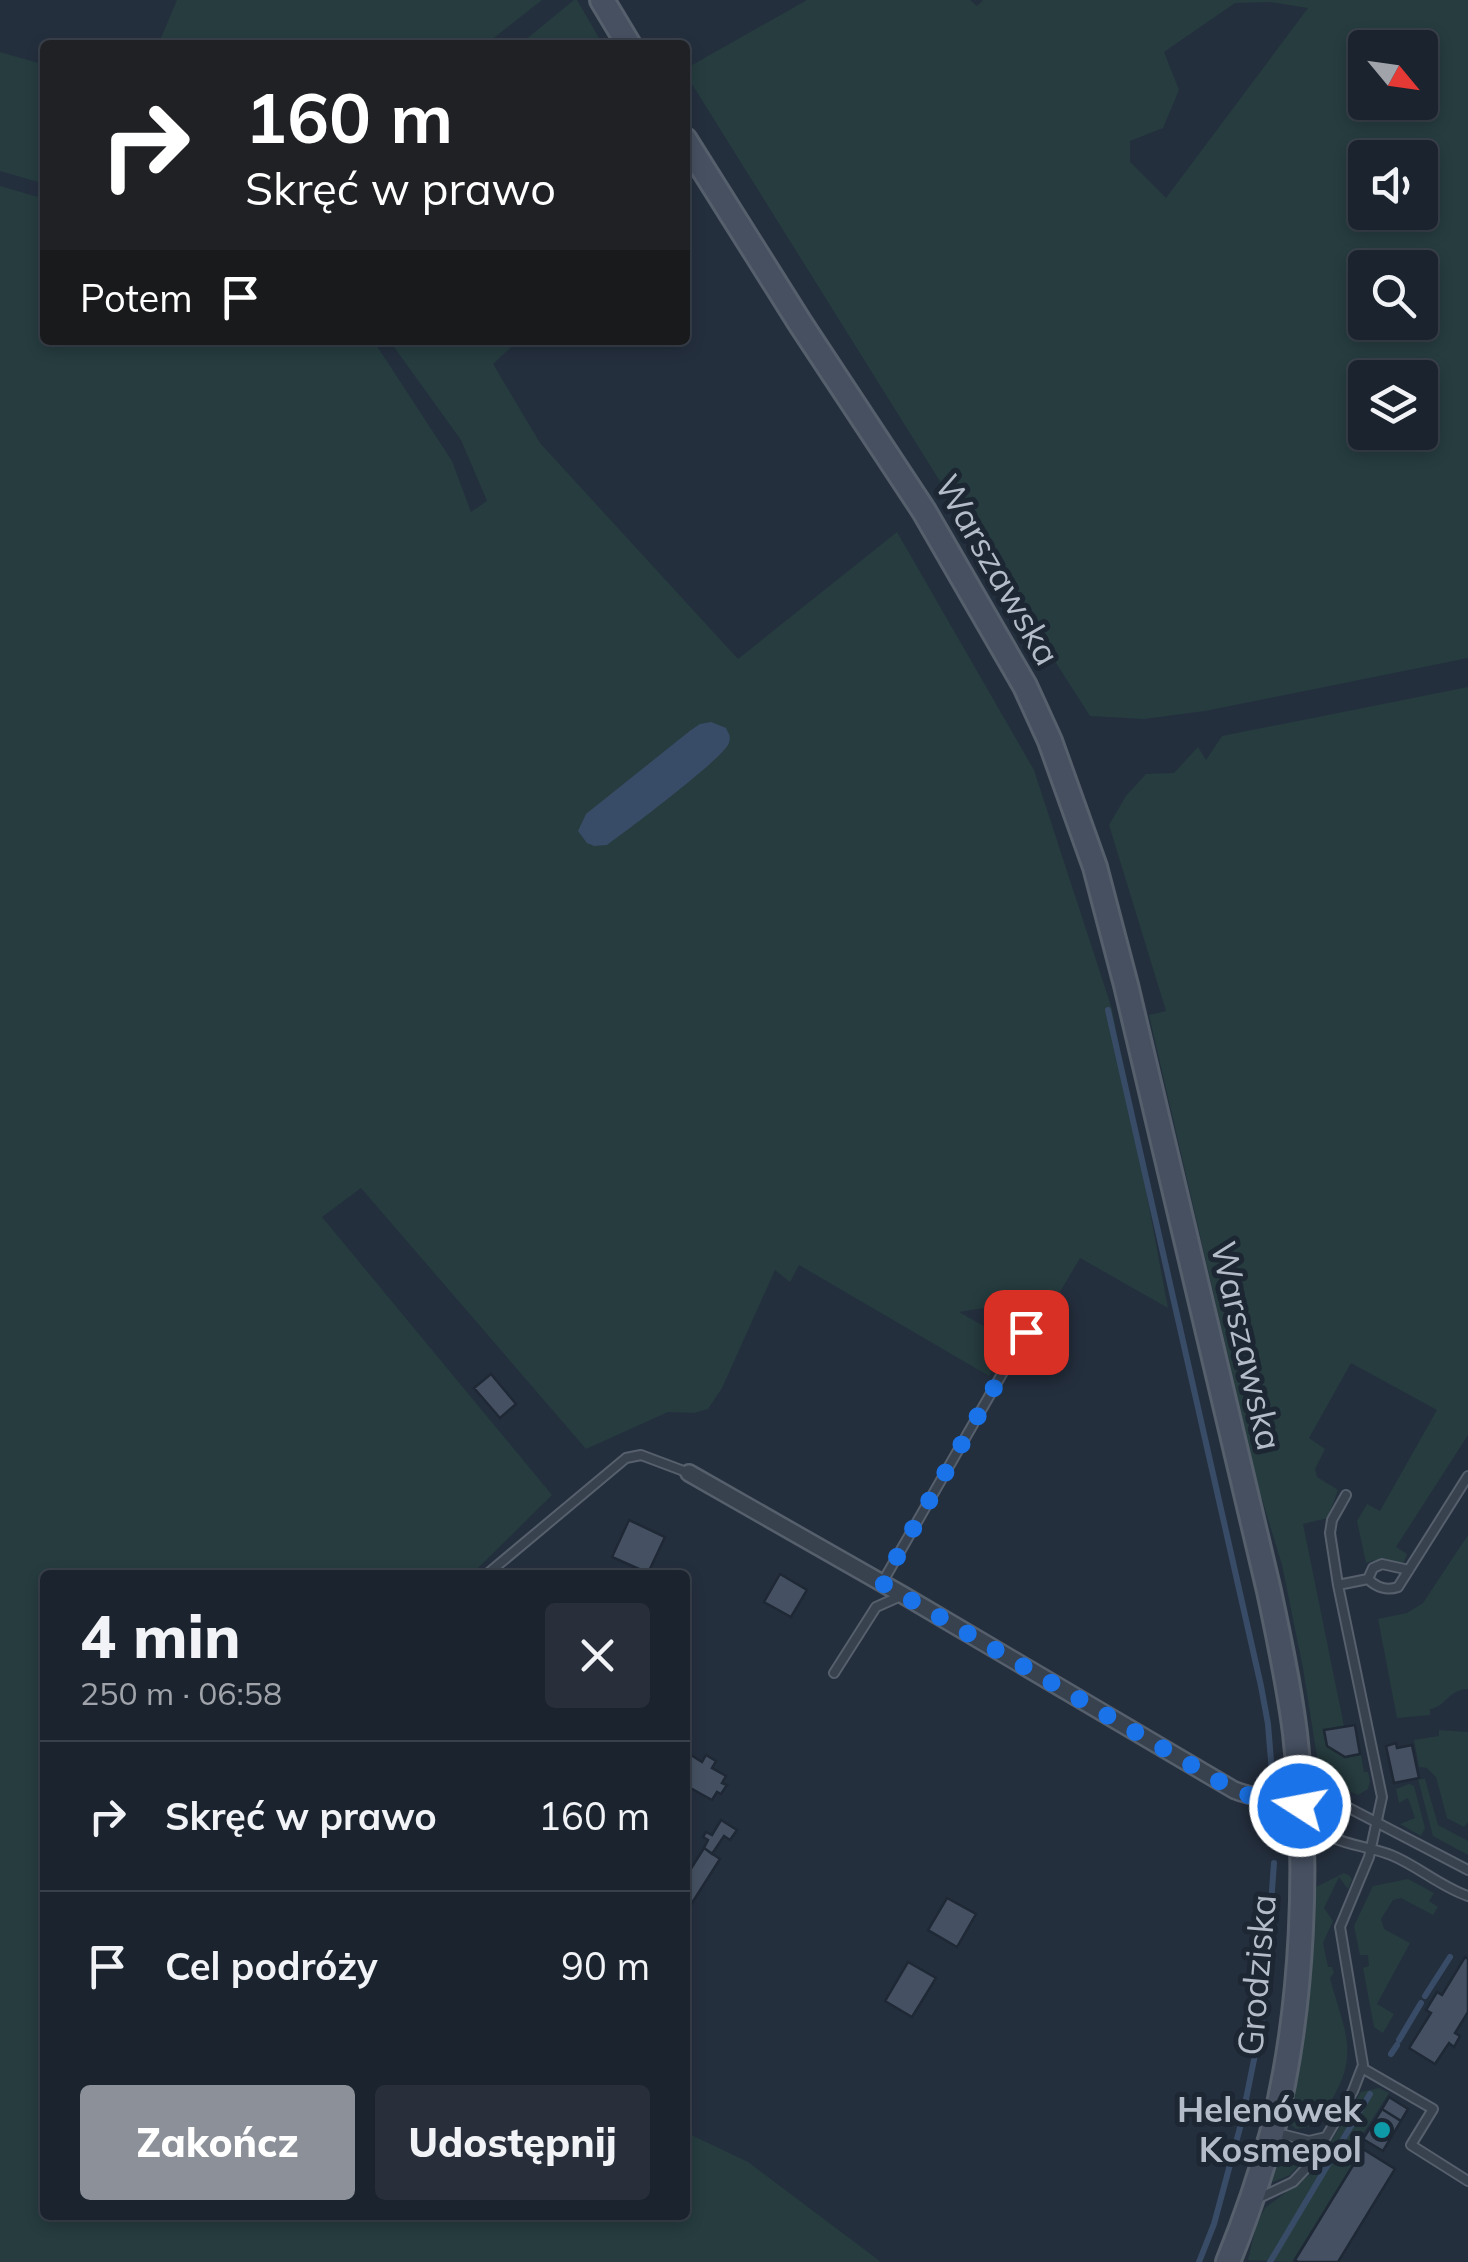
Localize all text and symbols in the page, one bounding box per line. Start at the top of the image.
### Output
north arrow [1348,30,1438,120]
map controls [1348,30,1438,450]
text: 160 m [245,73,453,161]
icon: right [80,80,210,210]
button: sound [1348,140,1438,230]
text: Skręć w prawo [245,160,556,216]
button: search [1348,250,1438,340]
icon: arrive [213,270,268,325]
text: Potem [80,274,193,322]
button: layers [1348,360,1438,450]
street label: Warszawska [926,466,1070,673]
street label: Warszawska [1202,1237,1292,1454]
pin [984,1290,1069,1375]
icon: arrive [999,1305,1054,1360]
text: 4 min [80,1598,241,1673]
button: close [545,1603,650,1708]
text: 250 m · 06:58 [80,1673,282,1713]
position arrow [1248,1754,1352,1858]
icon: right [80,1789,135,1844]
text: Skręć w prawo [165,1792,437,1840]
text: 160 m [538,1792,650,1840]
street label: Grodziska [1227,1892,1285,2057]
icon: arrive [80,1939,135,1994]
text: Cel podróży [165,1942,378,1990]
text: 90 m [561,1942,650,1990]
button: Zakończ [80,2085,355,2200]
button: Udostępnij [375,2085,650,2200]
place label: Helenówek Kosmepol [1177,2087,1363,2171]
marker: Helenówek Kosmepol [1371,2119,1393,2141]

